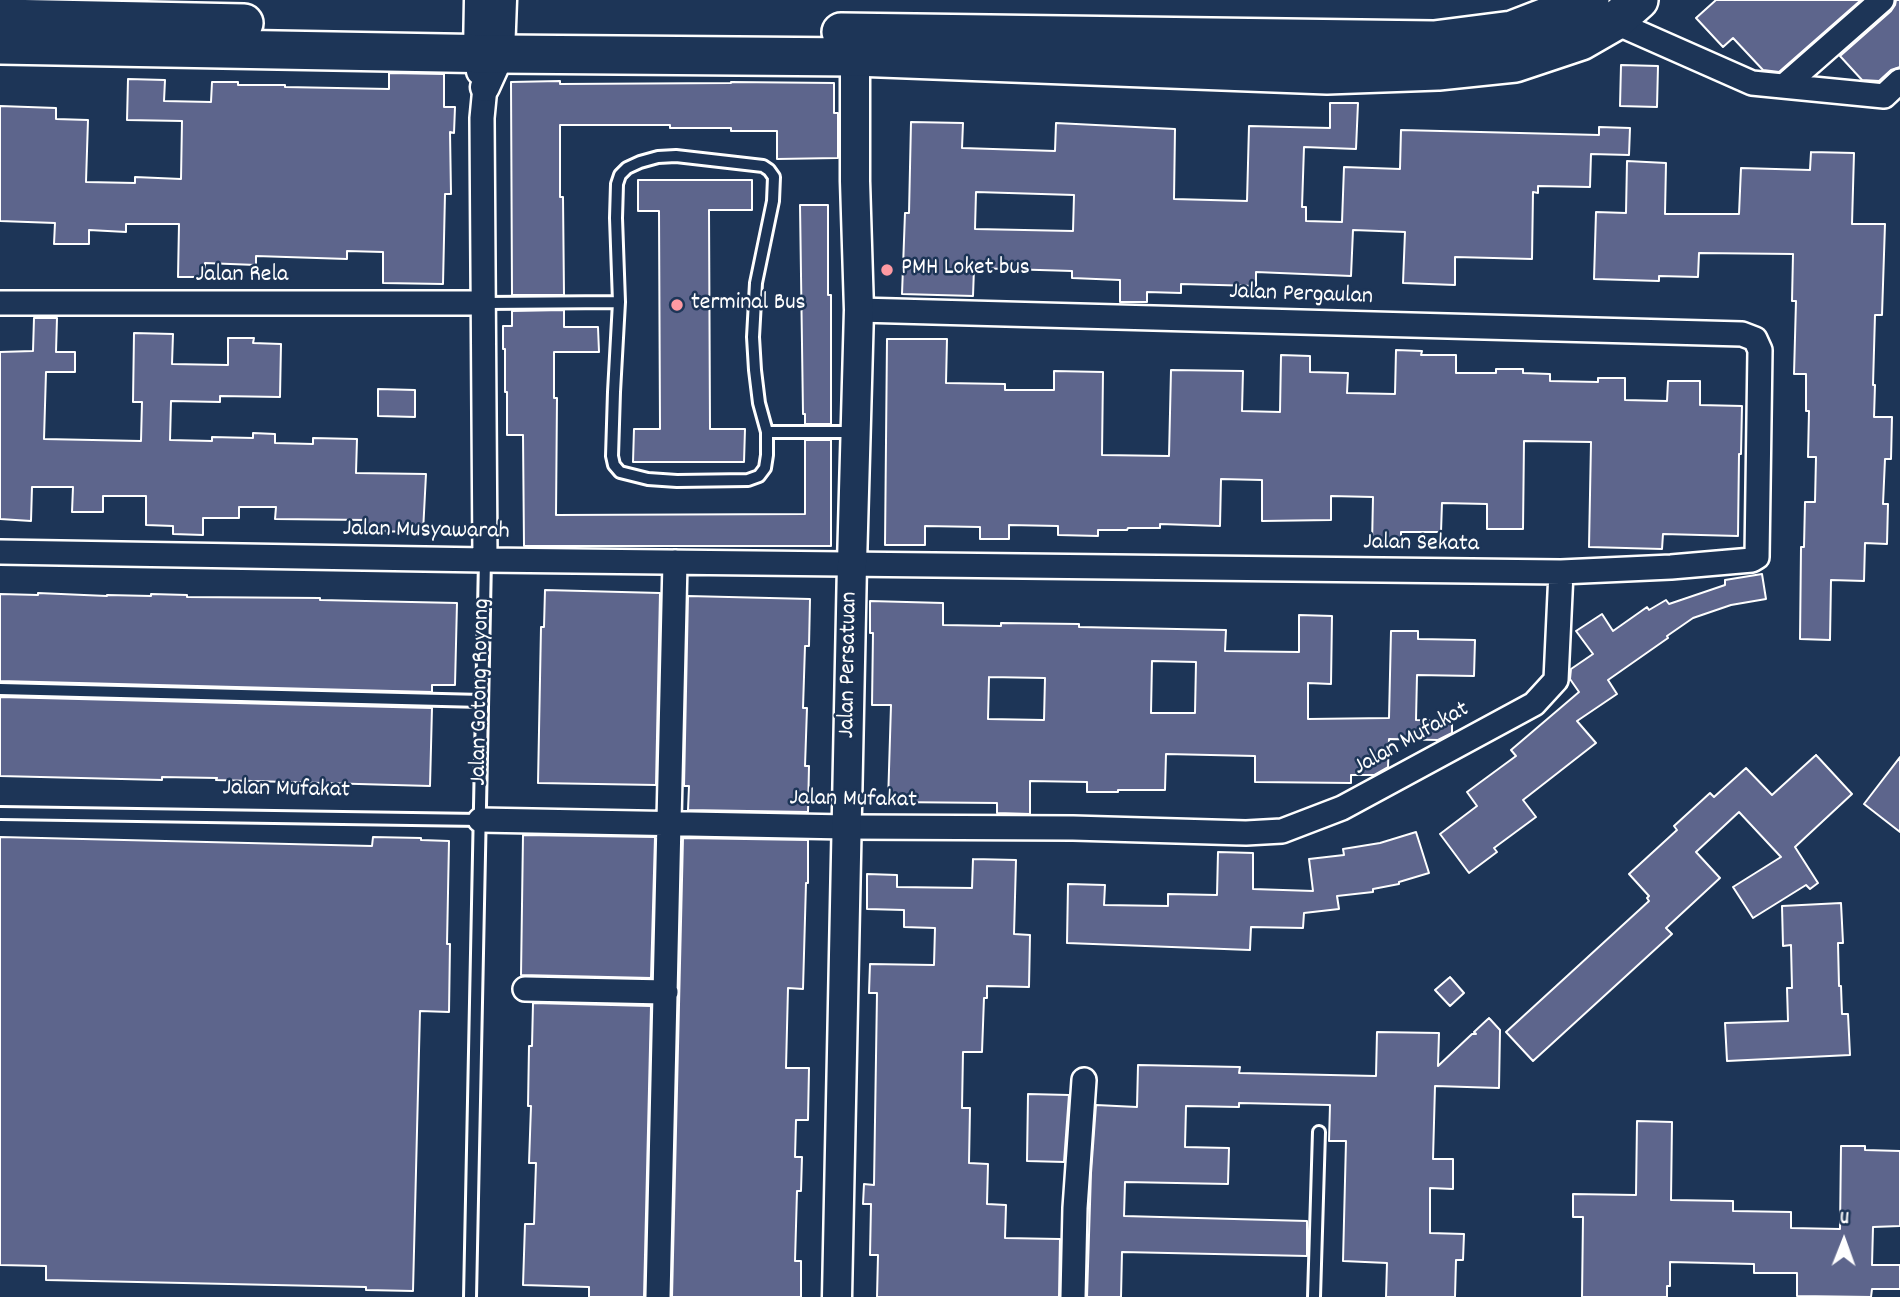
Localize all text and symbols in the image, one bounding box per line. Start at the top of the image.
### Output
place label: PMH Loket bus [901,256,1030,284]
marker: PMH Loket bus [879,262,895,278]
street label: Jalan Rela [196,263,288,291]
street label: Jalan Pergaulan [1229,279,1373,313]
place label: terminal Bus [691,291,806,319]
marker: terminal Bus [669,297,685,313]
street label: Jalan Musyawarah [342,516,510,548]
street label: Jalan Sekata [1363,530,1479,560]
street label: Jalan Persatuan [834,591,866,739]
street label: Jalan Gotong Royong [466,598,498,786]
street label: Jalan Mufakat [1349,696,1475,784]
street label: Jalan Mufakat [222,775,350,807]
street label: Jalan Mufakat [789,785,917,817]
north arrow [1809,1206,1879,1276]
text: U [1840,1206,1849,1233]

